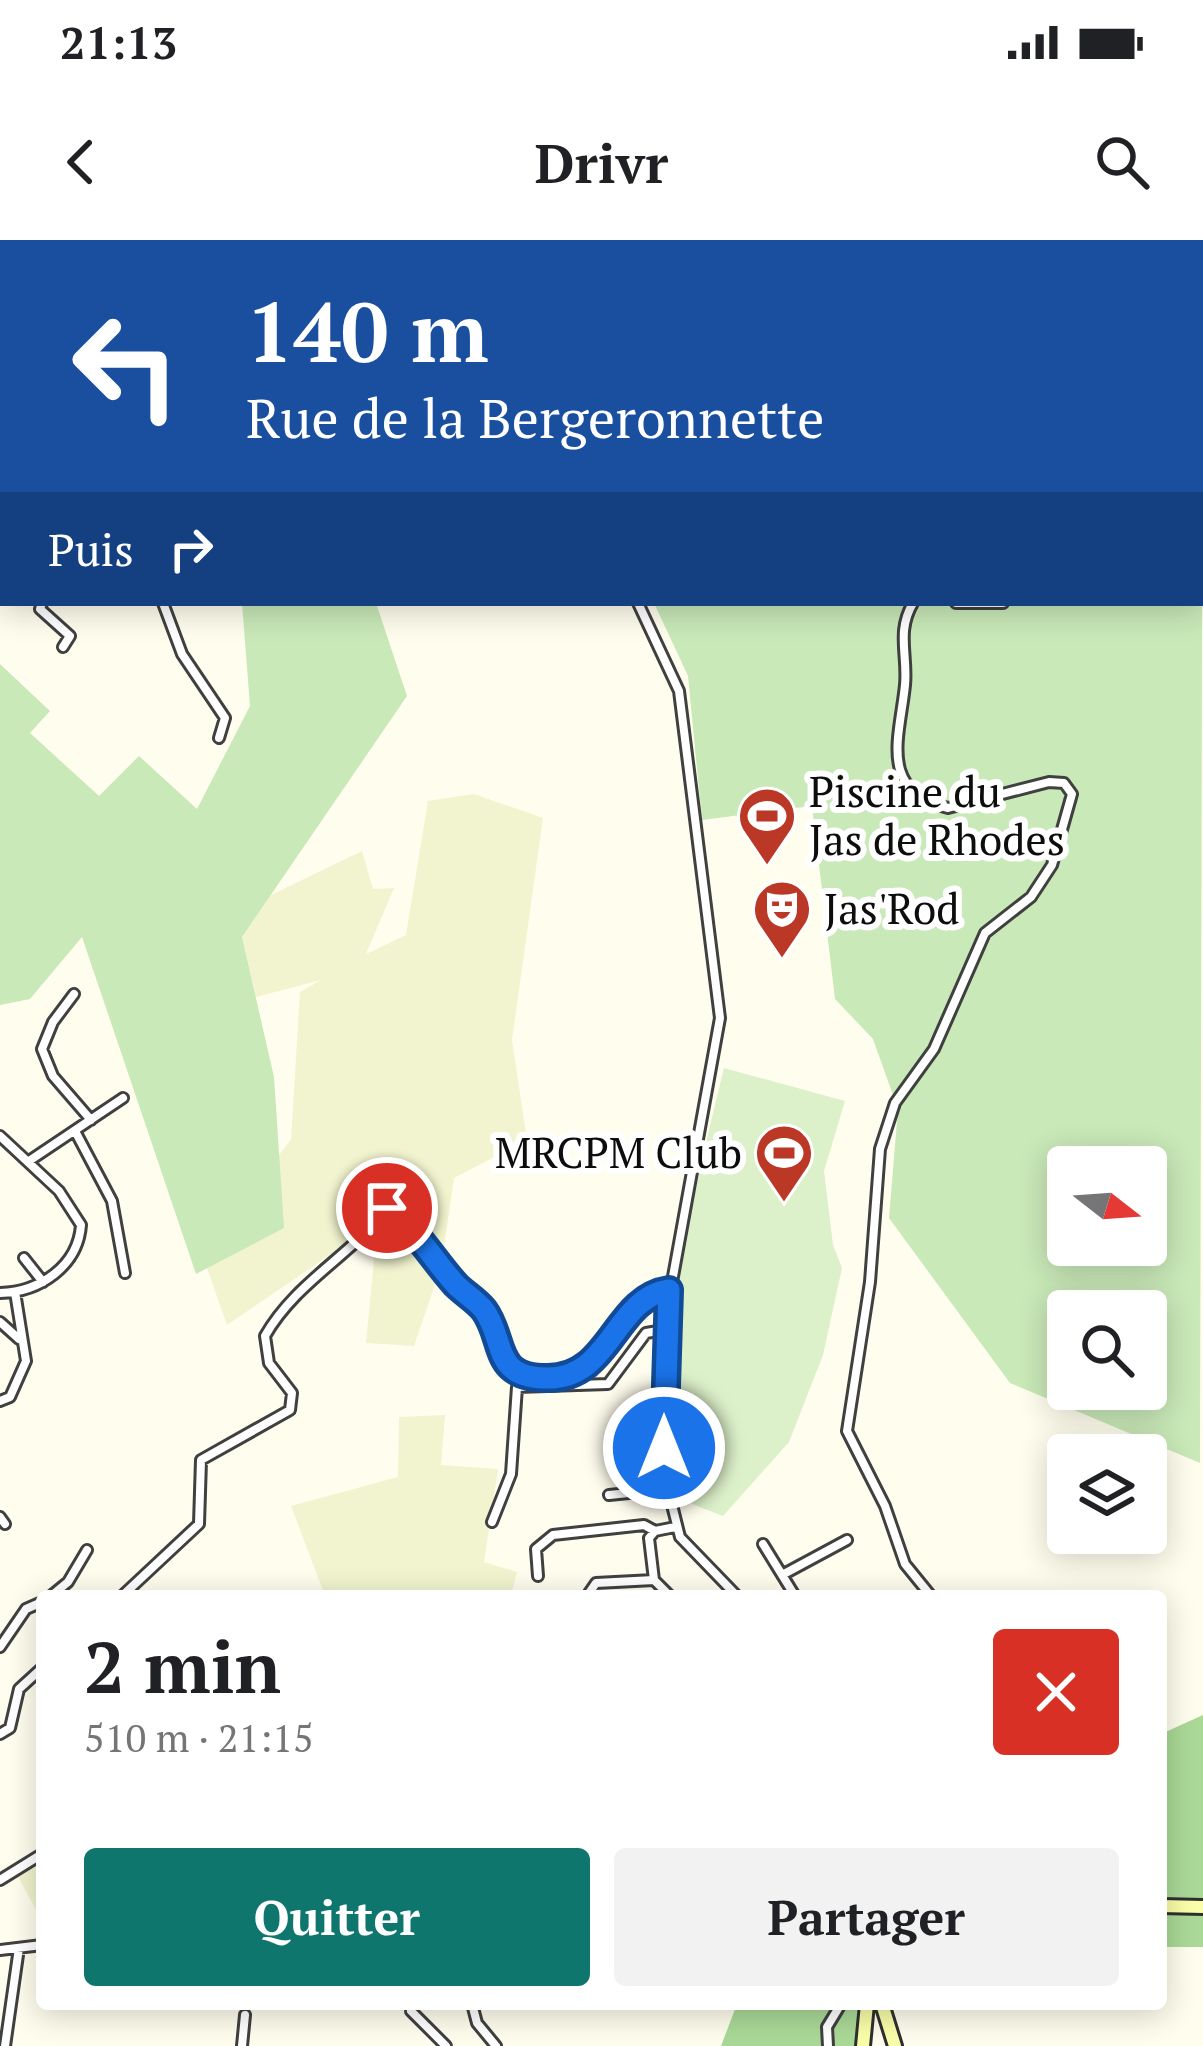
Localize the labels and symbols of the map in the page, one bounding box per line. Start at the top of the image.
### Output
place label: Piscine du Jas de Rhodes [809,763,1065,867]
sports icon: Piscine du Jas de Rhodes [736,785,798,867]
theatre icon: Jas'Rod [751,878,813,960]
place label: Jas'Rod [824,880,960,936]
sports icon: MRCPM Club [753,1122,815,1204]
place label: MRCPM Club [495,1124,742,1180]
north arrow [1047,1146,1167,1266]
pin [336,1157,438,1259]
position arrow [601,1385,727,1511]

